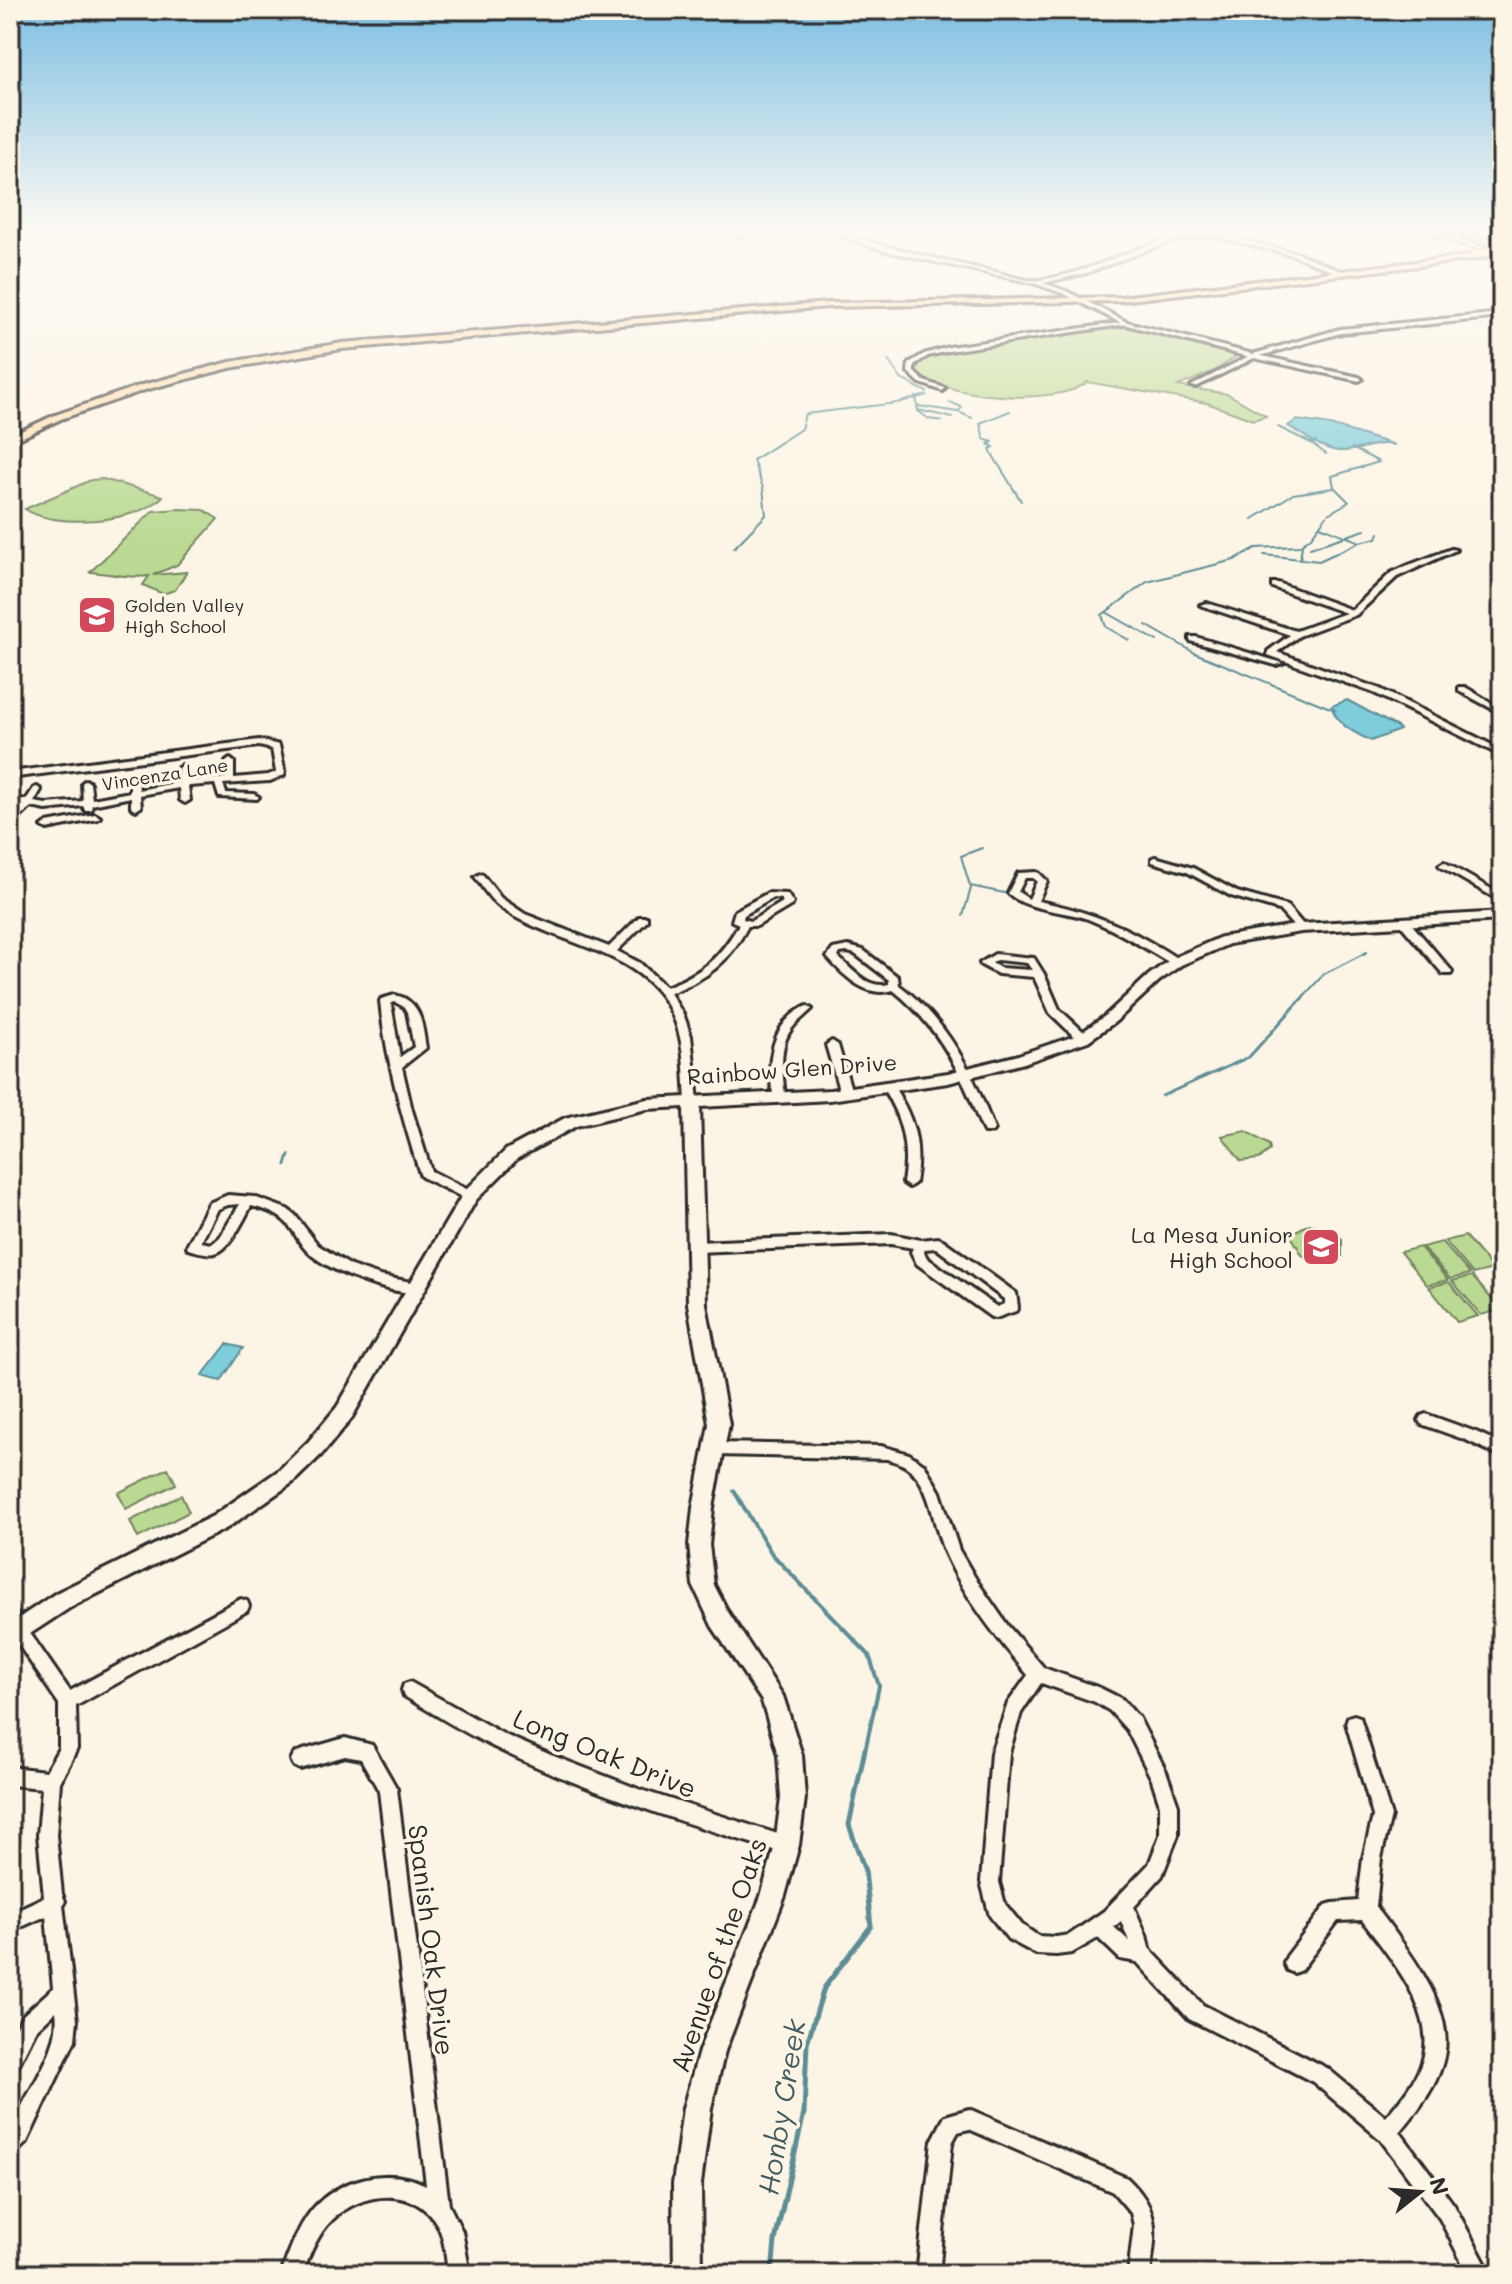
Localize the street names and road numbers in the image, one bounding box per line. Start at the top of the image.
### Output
street label: Vincenza Lane [100,752,230,796]
street label: Rainbow Glen Drive [686,1047,898,1091]
street label: Long Oak Drive [508,1701,702,1805]
street label: Spanish Oak Drive [401,1823,463,2057]
street label: Avenue of the Oaks [662,1833,774,2077]

